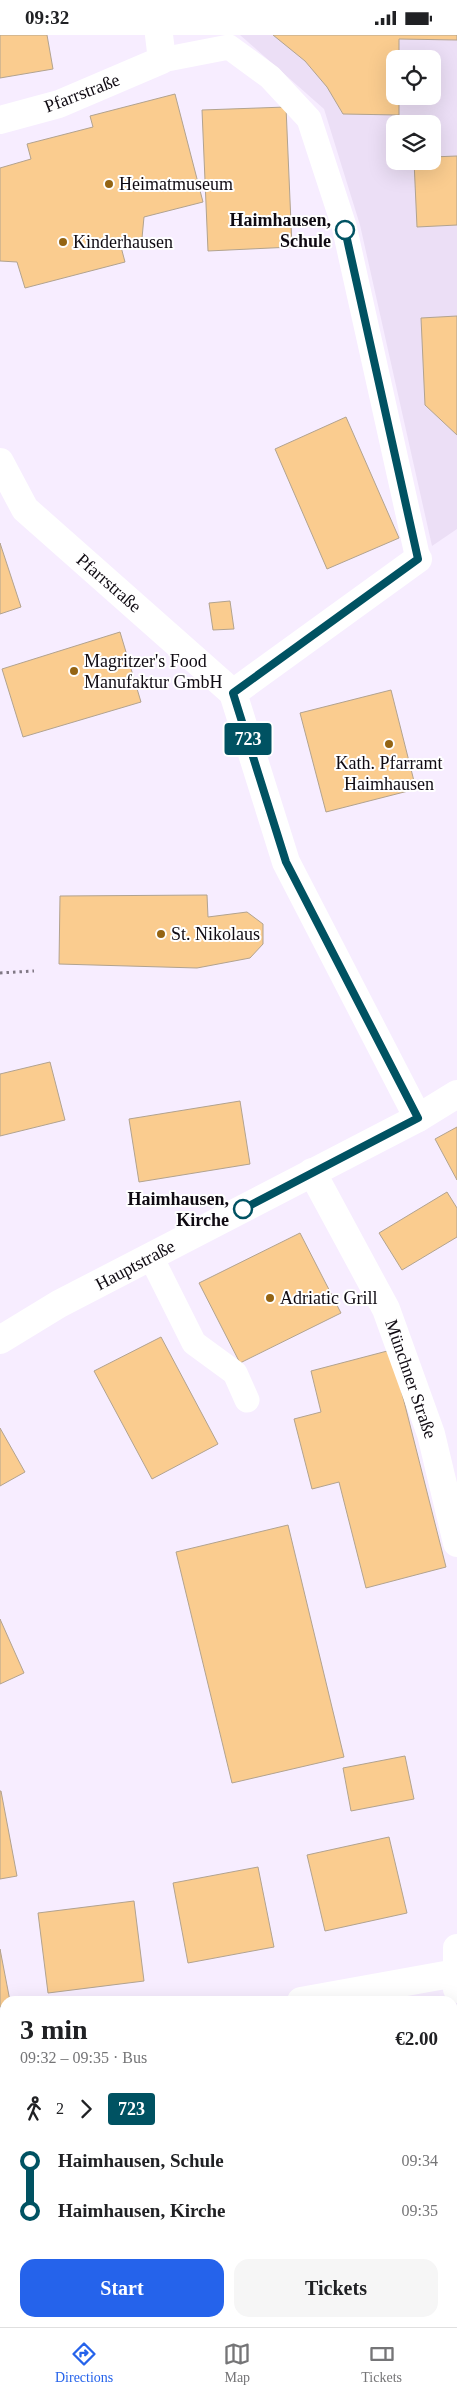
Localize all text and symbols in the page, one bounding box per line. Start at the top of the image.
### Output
text: 09:32 [25,7,69,28]
map controls [386,50,441,170]
button: locate [386,50,441,105]
street label: Pfarrstraße [42,70,122,116]
button: layers [386,115,441,170]
place label: Heimatmuseum [119,174,233,194]
marker: Heimatmuseum [103,178,115,190]
place label: Haimhausen, Schule [229,210,331,251]
marker: Haimhausen, Schule [335,220,355,240]
place label: Kinderhausen [73,232,173,252]
marker: Kinderhausen [57,236,69,248]
street label: Pfarrstraße [73,550,145,616]
place label: Magritzer's Food Manufaktur GmbH [84,651,222,692]
marker: Magritzer's Food Manufaktur GmbH [68,665,80,677]
line badge: 723 [219,723,277,755]
text: 723 [235,729,262,749]
marker: Kath. Pfarramt Haimhausen [383,738,395,750]
place label: Kath. Pfarramt Haimhausen [336,753,442,794]
place label: St. Nikolaus [171,924,260,944]
marker: St. Nikolaus [155,928,167,940]
place label: Haimhausen, Kirche [127,1189,229,1230]
marker: Haimhausen, Kirche [233,1199,253,1219]
street label: Hauptstraße [92,1236,178,1294]
place label: Adriatic Grill [280,1288,377,1308]
marker: Adriatic Grill [264,1292,276,1304]
street label: Münchner Straße [381,1317,441,1441]
text: 3 min [20,2014,88,2045]
text: €2.00 [395,2028,438,2049]
text: 09:32 – 09:35 · Bus [20,2049,147,2066]
icon: walk [20,2095,48,2123]
icon: forward [72,2095,100,2123]
text: 723 [118,2099,145,2119]
text: 2 [56,2100,64,2117]
text: Haimhausen, Schule [58,2150,224,2171]
text: 09:34 [402,2152,438,2169]
text: Haimhausen, Kirche [58,2200,226,2221]
text: 09:35 [402,2202,438,2219]
button: Start [20,2259,224,2317]
button: Tickets [234,2259,438,2317]
tab: Directions [55,2340,113,2386]
tab: Map [223,2340,251,2386]
tab: Tickets [361,2340,402,2386]

